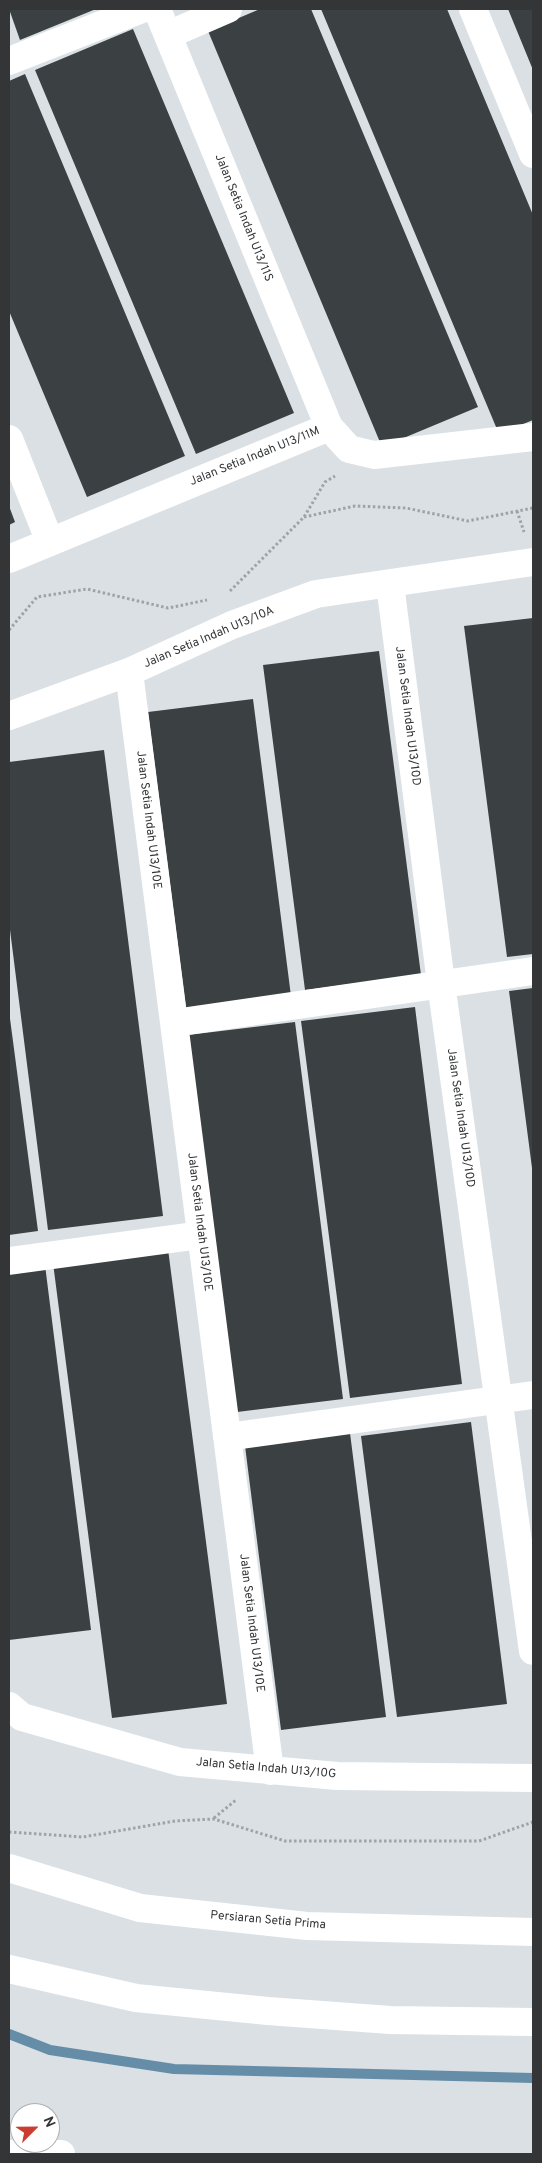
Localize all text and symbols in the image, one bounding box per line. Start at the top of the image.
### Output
street label: Jalan Setia Indah U13/11S [211,152,275,284]
street label: Jalan Setia Indah U13/11M [188,424,322,490]
street label: Jalan Setia Indah U13/10A [142,604,276,672]
street label: Jalan Setia Indah U13/10D [391,645,423,787]
street label: Jalan Setia Indah U13/10E [132,750,164,890]
street label: Jalan Setia Indah U13/10D [443,1047,477,1189]
street label: Jalan Setia Indah U13/10E [183,1152,215,1292]
street label: Jalan Setia Indah U13/10E [235,1553,267,1693]
street label: Jalan Setia Indah U13/10G [195,1756,337,1782]
street label: Persiaran Setia Prima [210,1909,326,1933]
north arrow [10,2103,60,2153]
text: N [39,2114,58,2130]

